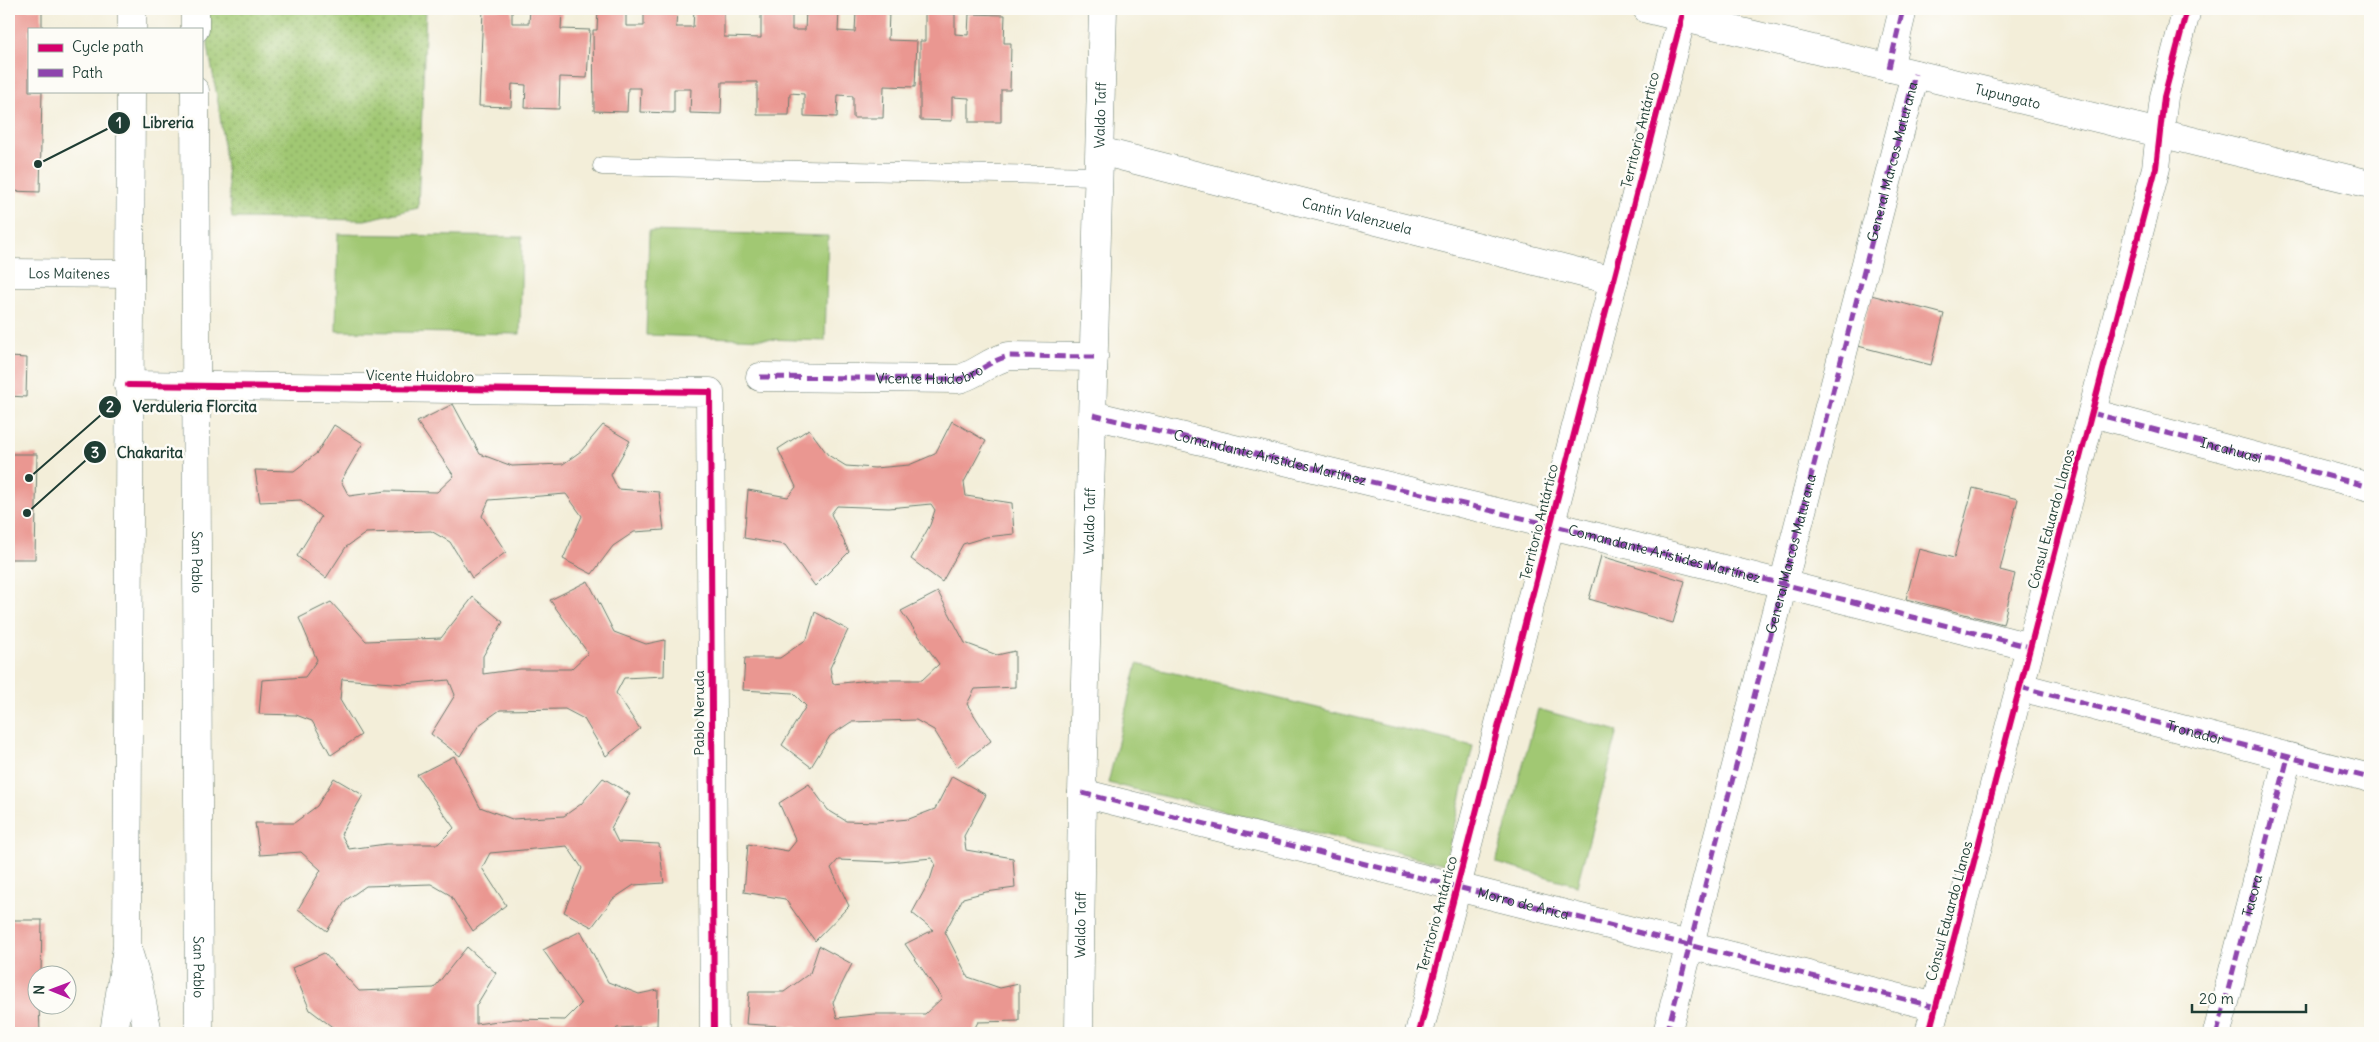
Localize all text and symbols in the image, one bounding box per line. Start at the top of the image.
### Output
legend [28,28,202,92]
text: Cycle path [72,37,144,56]
text: Path [72,63,103,82]
street label: Territorio Antártico [1617,70,1663,190]
street label: General Marcos Maturana [1863,80,1922,244]
street label: Tupungato [1973,80,2042,113]
street label: Waldo Taff [1090,81,1110,149]
callout: Libreria [107,108,203,138]
text: 1 [116,113,122,132]
text: Libreria [142,113,194,132]
street label: Cantin Valenzuela [1300,193,1414,239]
street label: Los Maitenes [28,264,110,283]
street label: Vicente Huidobro [876,361,986,389]
street label: Vicente Huidobro [366,366,474,386]
callout: Verduleria Florcita [98,392,267,422]
text: 2 [106,397,114,416]
text: Verduleria Florcita [133,397,258,416]
street label: Comandante Arístides Martínez [1172,426,1369,489]
street label: Incahuasi [2198,433,2264,467]
callout: Chakarita [82,437,194,467]
text: 3 [91,443,99,462]
text: Chakarita [117,443,184,462]
street label: Cónsul Eduardo Llanos [2024,447,2078,591]
street label: Territorio Antártico [1516,462,1562,582]
street label: General Marcos Maturana [1762,472,1820,636]
street label: Waldo Taff [1079,487,1099,555]
street label: Comandante Arístides Martínez [1566,521,1763,587]
street label: San Pablo [188,531,206,593]
street label: Pablo Neruda [690,670,708,756]
street label: Tronador [2165,717,2226,749]
street label: Cónsul Eduardo Llanos [1922,839,1976,983]
street label: Territorio Antártico [1413,854,1461,974]
street label: Tacora [2238,873,2266,918]
street label: Morro de Arica [1476,883,1571,924]
street label: Waldo Taff [1071,891,1090,958]
street label: San Pablo [190,936,208,998]
north arrow [28,964,78,1014]
scale bar [2192,982,2305,1014]
text: N [30,985,48,995]
text: 20 m [2199,989,2234,1008]

